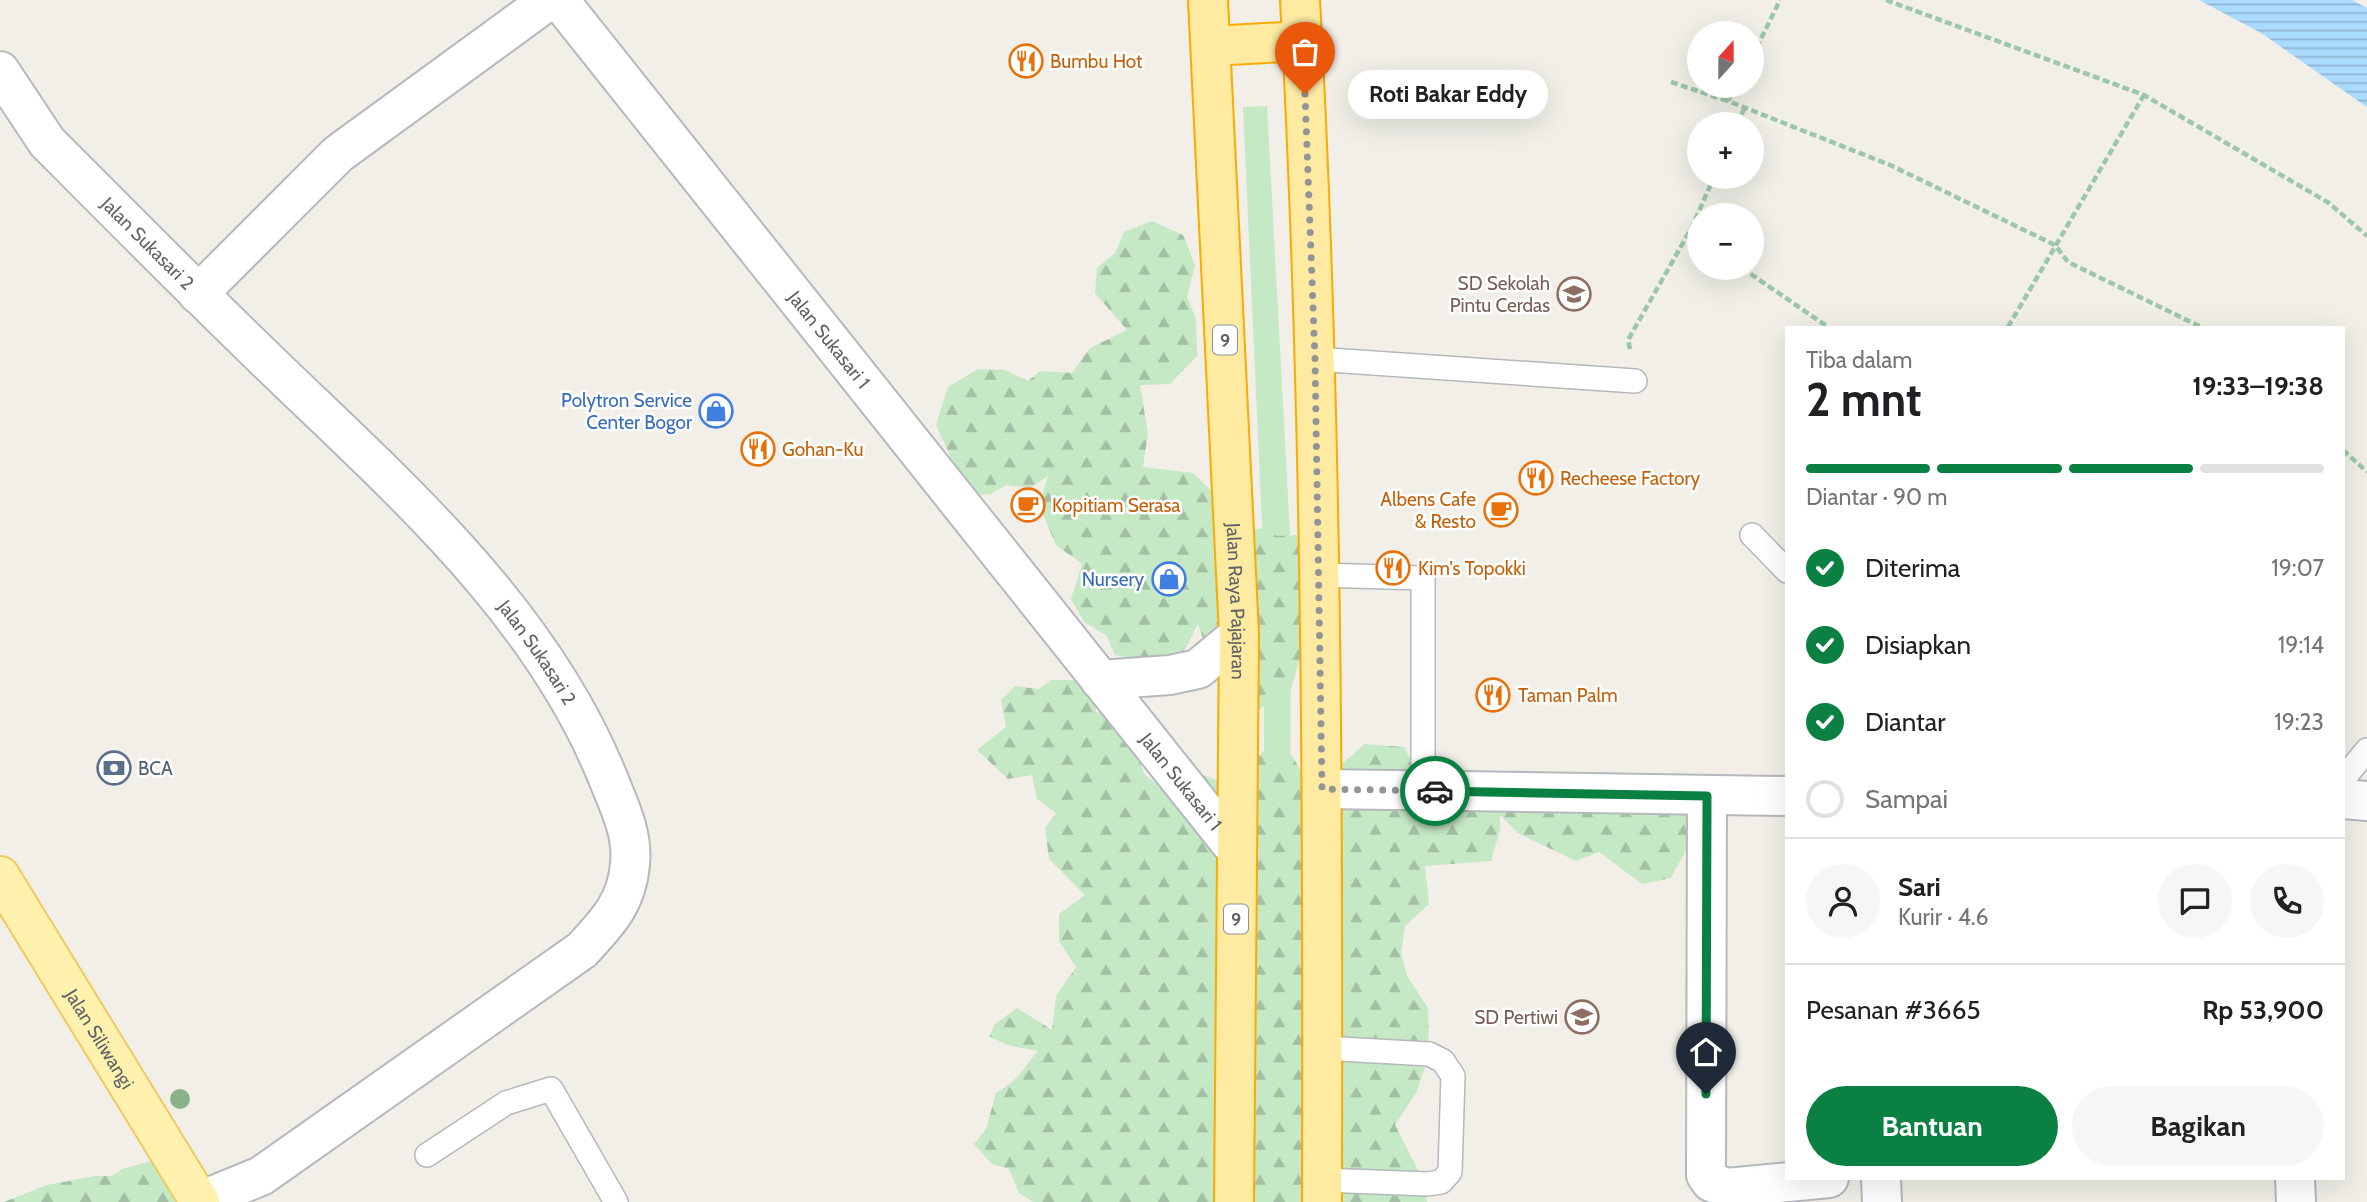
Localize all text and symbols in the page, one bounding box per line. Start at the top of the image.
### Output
north arrow [1687,21,1764,98]
map controls [1687,21,1764,280]
pin [1275,22,1335,94]
icon: bag [1286,33,1324,71]
restaurant icon: Bumbu Hot [1007,42,1045,80]
place label: Bumbu Hot [1050,50,1143,73]
callout: Roti Bakar Eddy [1347,70,1546,119]
text: Roti Bakar Eddy [1369,80,1527,108]
button: + [1687,112,1764,189]
street label: Jalan Sukasari 2 [96,191,199,295]
button: − [1687,203,1764,280]
place label: SD Sekolah Pintu Cerdas [1450,272,1550,317]
school or university icon: SD Sekolah Pintu Cerdas [1555,275,1593,313]
street label: Jalan Sukasari 1 [783,286,875,393]
road number: 9 [1213,326,1237,354]
text: Tiba dalam [1806,346,1912,374]
text: 19:33–19:38 [2192,370,2324,402]
text: 2 mnt [1806,372,1922,428]
place label: Polytron Service Center Bogor [561,389,692,434]
shop icon: Polytron Service Center Bogor [697,392,735,430]
restaurant icon: Gohan-Ku [739,430,777,468]
place label: Gohan-Ku [782,438,863,461]
restaurant icon: Recheese Factory [1517,459,1555,497]
place label: Recheese Factory [1560,467,1700,490]
text: Diantar · 90 m [1806,483,1948,511]
cafe icon: Kopitiam Serasa [1009,486,1047,524]
place label: Albens Cafe & Resto [1380,488,1476,533]
cafe icon: Albens Cafe & Resto [1482,491,1520,529]
place label: Kopitiam Serasa [1052,494,1180,517]
street label: Jalan Raya Pajajaran [1221,521,1250,680]
restaurant icon: Kim's Topokki [1374,549,1412,587]
icon: check [1806,549,1844,587]
text: Diterima [1865,552,1960,584]
text: 19:07 [2271,554,2324,582]
place label: Kim's Topokki [1418,557,1526,580]
shop icon: Nursery [1150,560,1188,598]
place label: Nursery [1082,568,1144,591]
street label: Jalan Sukasari 2 [492,595,581,709]
icon: check [1806,626,1844,664]
text: Disiapkan [1865,629,1971,661]
text: 19:14 [2278,631,2324,659]
restaurant icon: Taman Palm [1474,676,1512,714]
place label: Taman Palm [1518,684,1618,707]
icon: check [1806,703,1844,741]
text: Diantar [1865,706,1946,738]
text: 19:23 [2274,708,2324,736]
street label: Jalan Sukasari 1 [1135,728,1227,835]
bank icon: BCA [95,749,133,787]
courier [1400,756,1470,826]
place label: BCA [138,757,173,780]
icon: car [1416,772,1454,810]
text: Sampai [1865,783,1948,815]
button: person [1806,864,1880,938]
button: chat [2158,864,2232,938]
button: phone [2250,864,2324,938]
text: Sari [1898,871,1941,903]
text: Kurir · 4.6 [1898,903,1989,931]
road number: 9 [1224,904,1248,934]
street label: Jalan Siliwangi [60,984,139,1093]
text: Pesanan #3665 [1806,994,1980,1026]
text: Rp 53,900 [2202,994,2324,1026]
school or university icon: SD Pertiwi [1563,998,1601,1036]
place label: SD Pertiwi [1474,1006,1558,1029]
pin [1676,1022,1736,1094]
icon: home [1687,1033,1725,1071]
button: Bantuan [1806,1086,2058,1166]
button: Bagikan [2072,1086,2324,1166]

